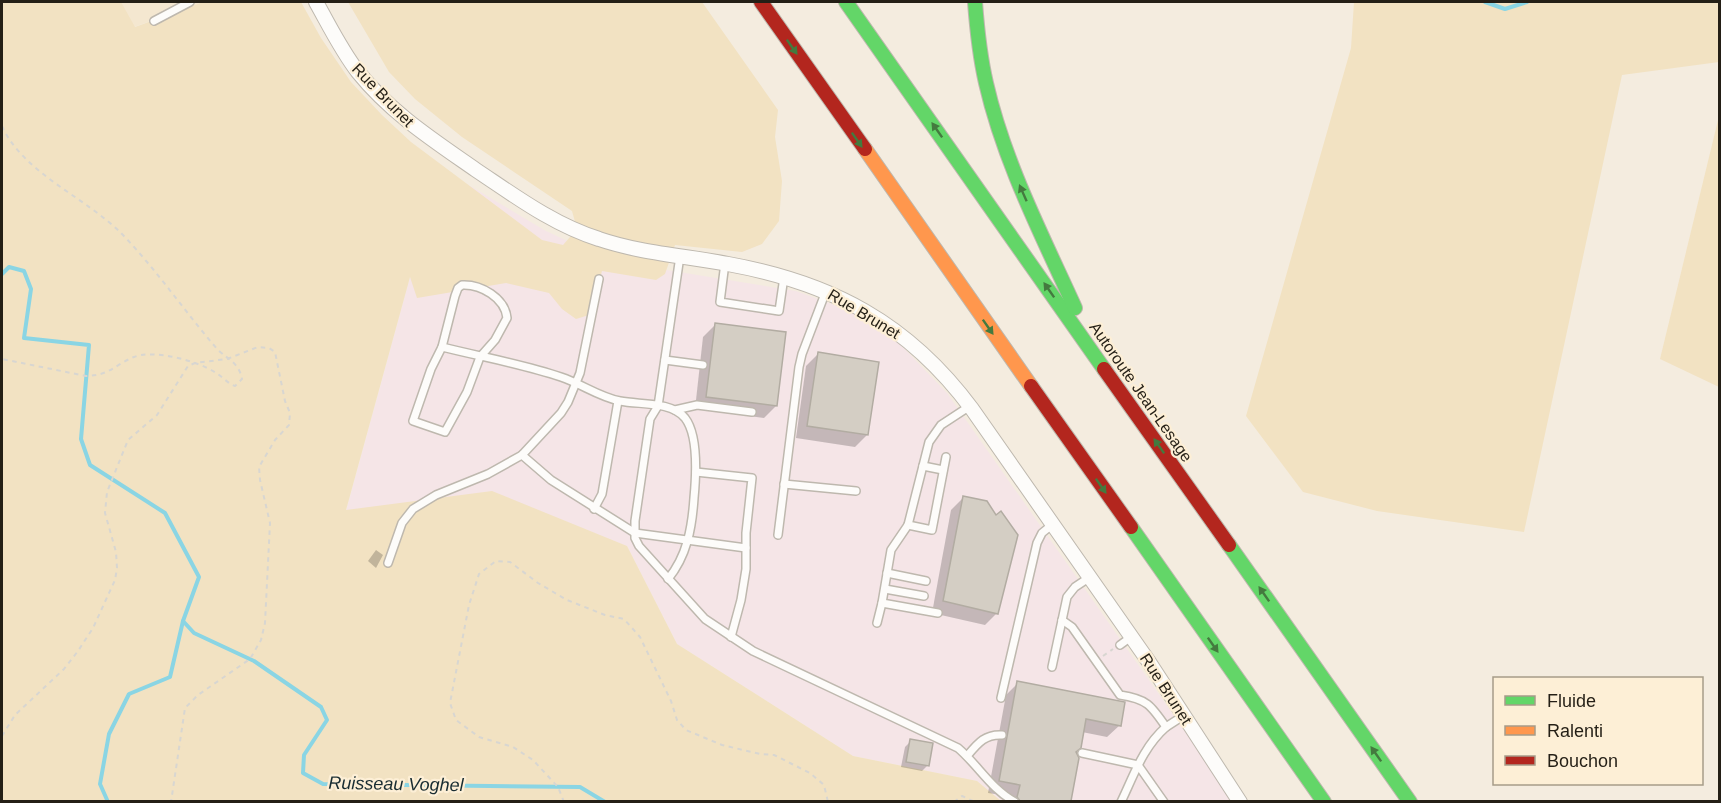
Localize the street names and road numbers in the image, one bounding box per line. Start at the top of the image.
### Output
street label: Rue Brunet [349,60,418,130]
street label: Rue Brunet [825,286,904,342]
street label: Autoroute Jean-Lesage [1086,319,1196,465]
street label: Rue Brunet [1137,650,1195,728]

